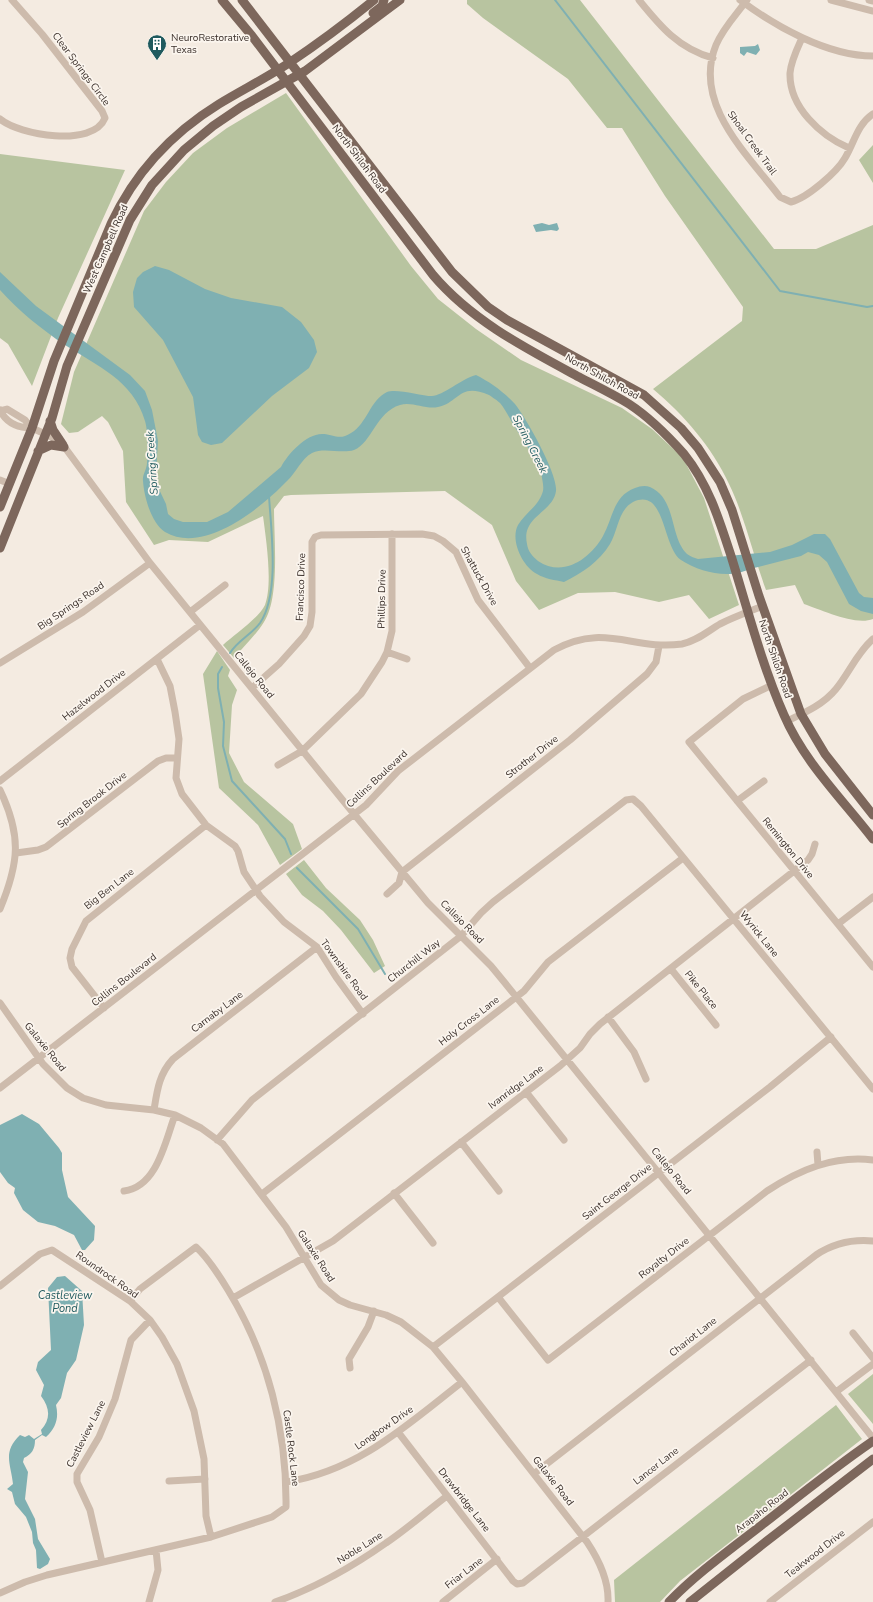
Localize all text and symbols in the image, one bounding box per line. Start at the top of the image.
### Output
street label: Clear Springs Circle [49,29,113,109]
place label: NeuroRestorative Texas [171,31,249,57]
building icon: NeuroRestorative Texas [146,33,168,61]
street label: Shoal Creek Trail [724,108,780,178]
street label: North Shiloh Road [329,122,390,196]
street label: West Campbell Road [80,202,132,296]
street label: North Shiloh Road [562,351,642,403]
water label: Spring Creek [509,412,551,476]
water label: Spring Creek [142,430,162,495]
street label: Shattuck Drive [457,544,501,608]
street label: Francisco Drive [293,553,309,621]
street label: Phillips Drive [374,569,390,629]
street label: Big Springs Road [35,578,107,633]
street label: North Shiloh Road [755,618,795,701]
street label: Callejo Road [231,649,277,702]
street label: Hazelwood Drive [59,666,129,724]
street label: Strother Drive [503,732,561,782]
street label: Collins Boulevard [343,747,411,811]
street label: Spring Brook Drive [54,768,130,832]
street label: Remington Drive [759,814,817,882]
street label: Big Ben Lane [81,865,137,913]
street label: Callejo Road [437,897,487,947]
street label: Wyrick Lane [736,908,782,960]
street label: Churchill Way [385,935,444,986]
street label: Townshire Road [317,937,371,1003]
street label: Collins Boulevard [89,950,160,1010]
street label: Pike Place [681,968,721,1012]
street label: Carnaby Lane [188,988,246,1036]
street label: Holy Cross Lane [436,993,502,1049]
street label: Galaxie Road [21,1019,69,1075]
street label: Ivanridge Lane [486,1062,546,1112]
street label: Callejo Road [648,1145,694,1198]
street label: Saint George Drive [579,1160,655,1224]
street label: Galaxie Road [294,1227,338,1285]
street label: Royalty Drive [636,1234,692,1282]
street label: Roundrock Road [73,1248,141,1302]
water label: Castleview Pond [38,1288,93,1316]
street label: Chariot Lane [666,1314,720,1360]
street label: Castleview Lane [63,1398,109,1470]
street label: Longbow Drive [352,1403,416,1453]
street label: Castle Rock Lane [279,1409,303,1487]
street label: Lancer Lane [630,1444,682,1488]
street label: Galaxie Road [529,1453,577,1509]
street label: Drawbridge Lane [435,1465,493,1535]
street label: Arapaho Road [732,1486,792,1536]
street label: Teakwood Drive [782,1526,848,1582]
street label: Noble Lane [335,1528,385,1568]
street label: Friar Lane [442,1554,486,1592]

